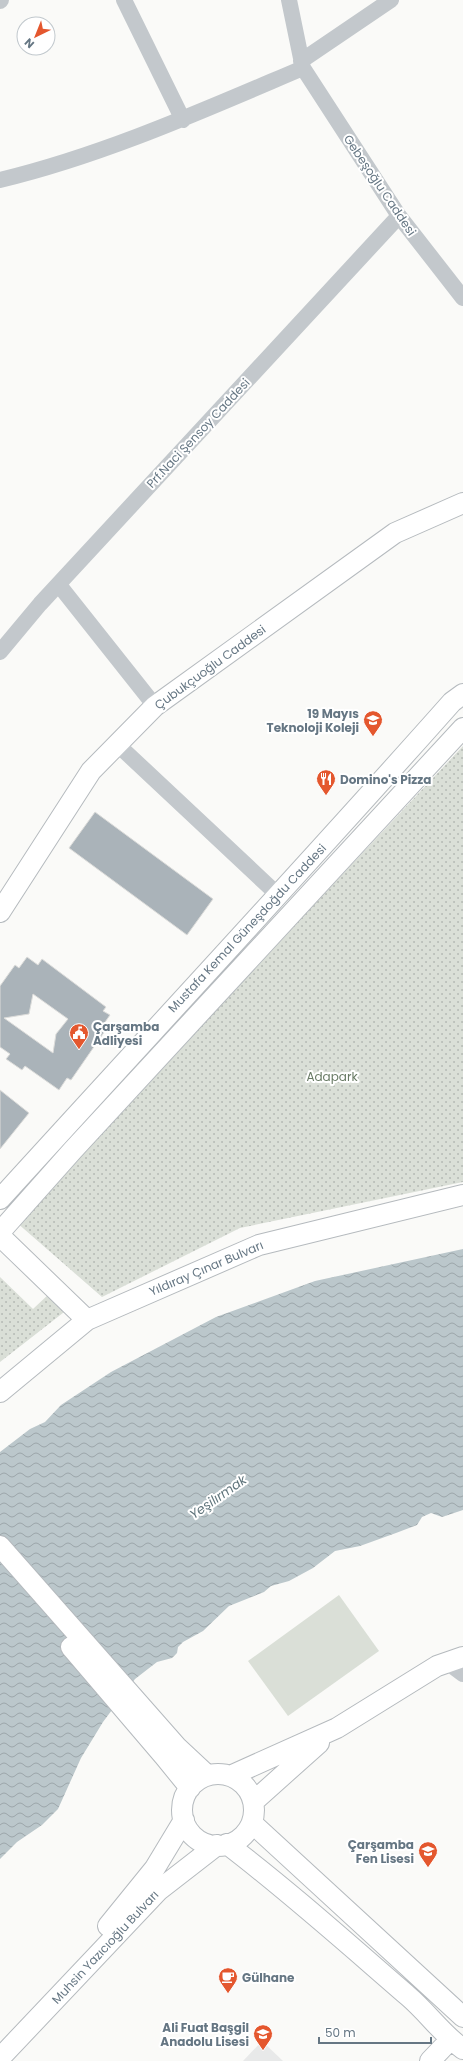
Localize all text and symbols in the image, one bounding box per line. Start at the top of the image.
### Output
north arrow [16,16,56,56]
text: N [21,35,38,52]
street label: Gebeşoğlu Caddesi [340,131,420,239]
street label: Prf.Naci Şensoy Caddesi [143,374,253,492]
street label: Çubukçuoğlu Caddesi [151,621,269,713]
place label: 19 Mayıs Teknoloji Koleji [267,705,359,736]
school or university icon: 19 Mayıs Teknoloji Koleji [362,709,384,737]
restaurant icon: Domino's Pizza [315,768,337,796]
place label: Domino's Pizza [340,771,431,788]
street label: Mustafa Kemal Güneşdoğdu Caddesi [164,840,330,1016]
place label: Çarşamba Adliyesi [93,1018,159,1049]
public building icon: Çarşamba Adliyesi [68,1022,90,1050]
park label: Adapark [306,1068,358,1085]
street label: Yıldıray Çınar Bulvarı [146,1236,266,1300]
water label: Yeşilırmak [186,1470,251,1524]
place label: Çarşamba Fen Lisesi [348,1836,414,1867]
school or university icon: Çarşamba Fen Lisesi [417,1840,439,1868]
street label: Muhsin Yazıcıoğlu Bulvarı [48,1887,162,2007]
cafe icon: Gülhane [217,1966,239,1994]
place label: Gülhane [242,1969,295,1986]
place label: Ali Fuat Başgil Anadolu Lisesi [160,2019,249,2050]
scale bar [319,2019,431,2045]
school or university icon: Ali Fuat Başgil Anadolu Lisesi [252,2023,274,2051]
text: 50 m [325,2024,356,2041]

